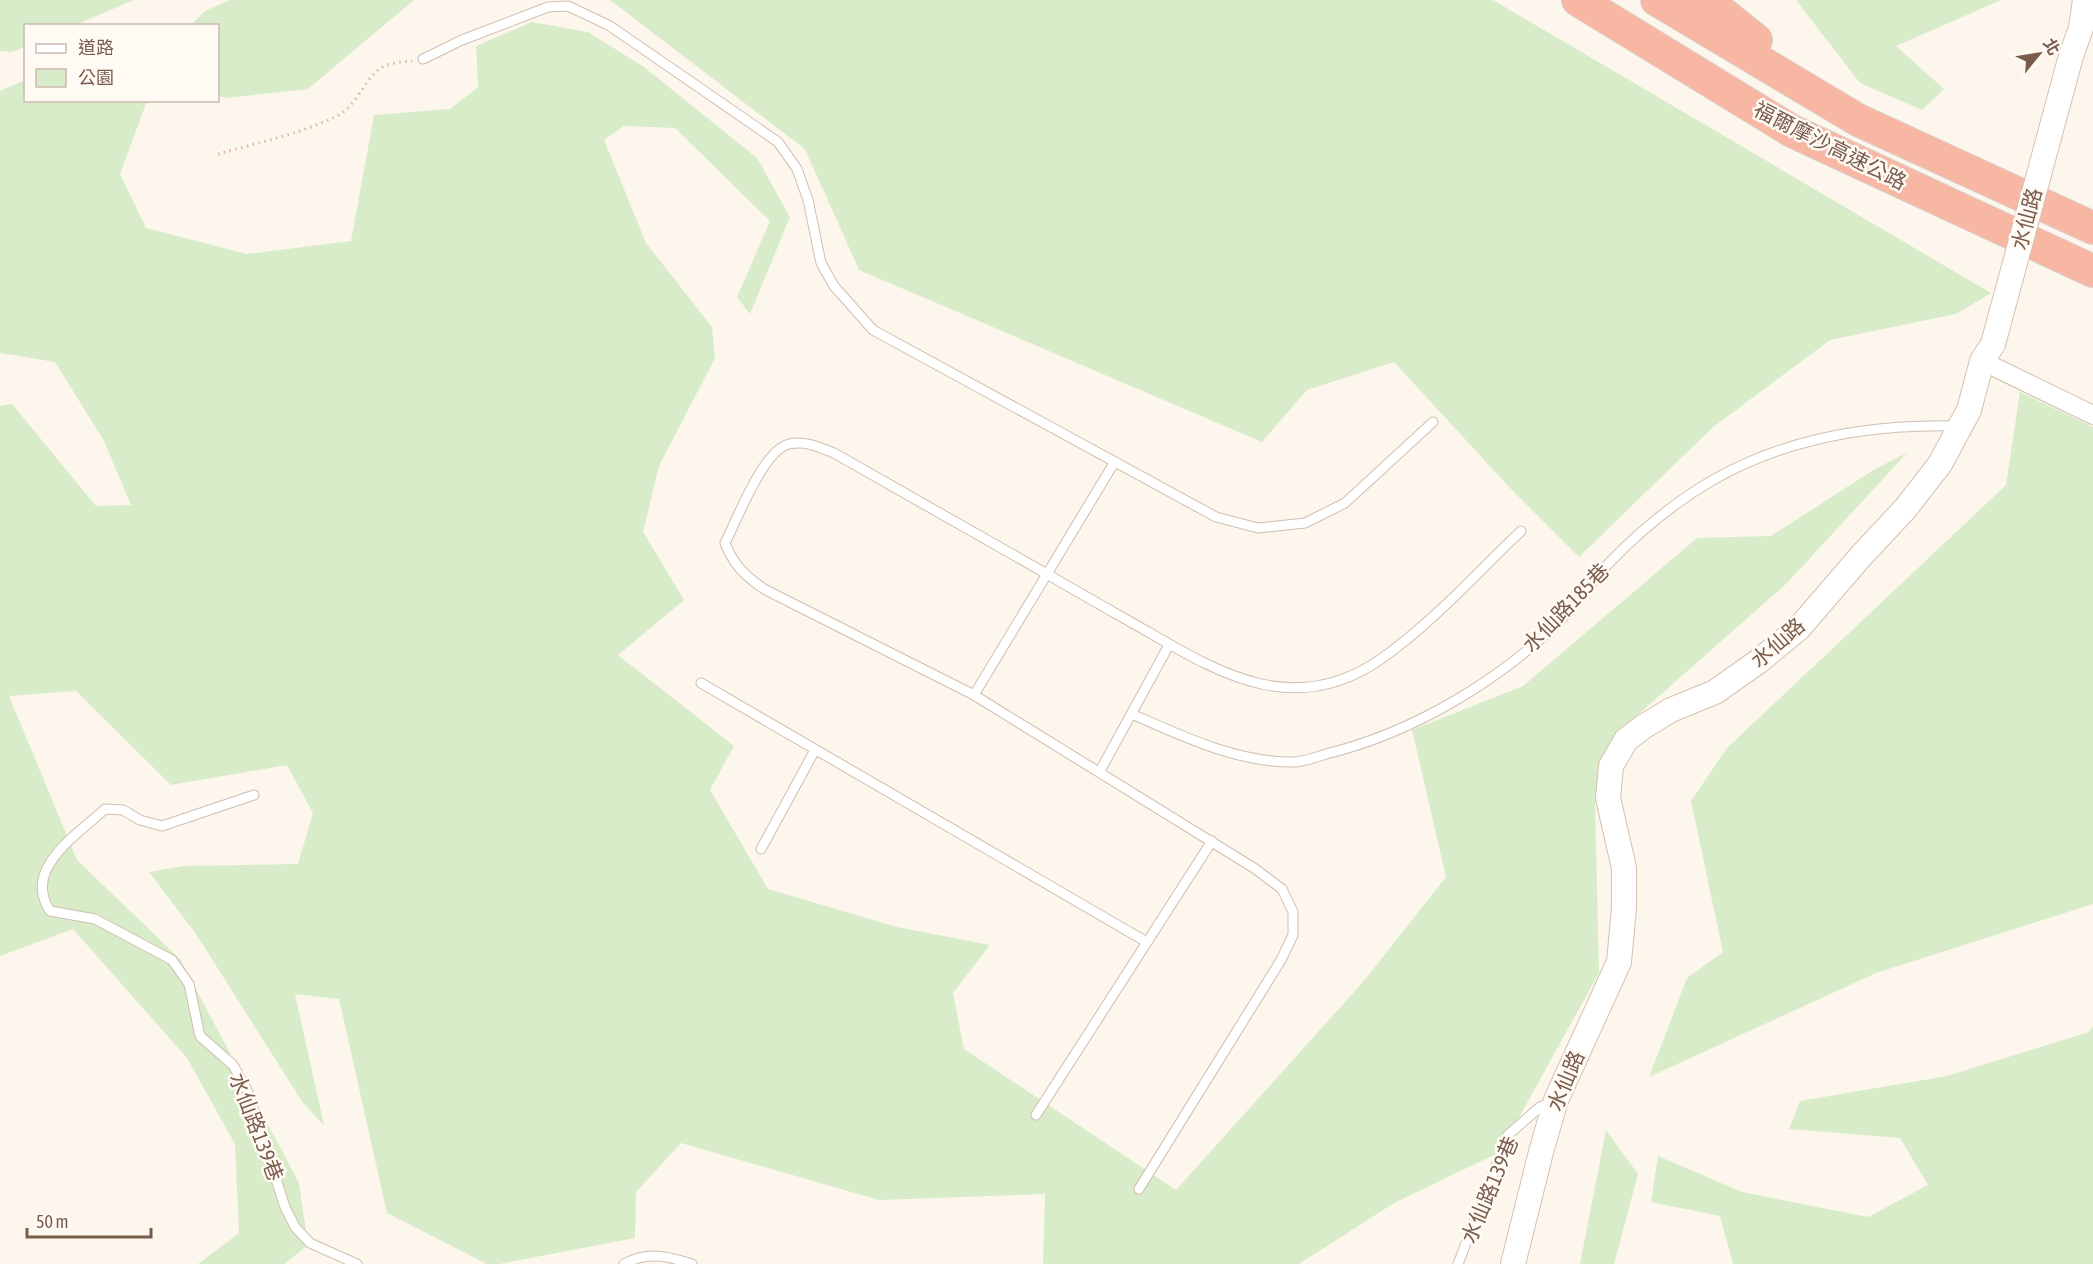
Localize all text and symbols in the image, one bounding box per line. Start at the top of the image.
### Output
legend [24,24,219,102]
north arrow [2009,24,2069,84]
text: 北 [2040,35,2064,58]
text: 道路 [78,37,114,58]
text: 公園 [78,67,114,88]
street label: 福爾摩沙高速公路 [1750,96,1911,194]
street label: 水仙路 [2006,185,2046,252]
street label: 水仙路185巷 [1517,558,1613,657]
street label: 水仙路 [1746,613,1809,672]
street label: 水仙路 [1542,1047,1588,1114]
street label: 水仙路139巷 [225,1069,288,1184]
street label: 水仙路139巷 [1456,1133,1522,1247]
scale bar [27,1201,152,1239]
text: 50 m [36,1211,68,1232]

